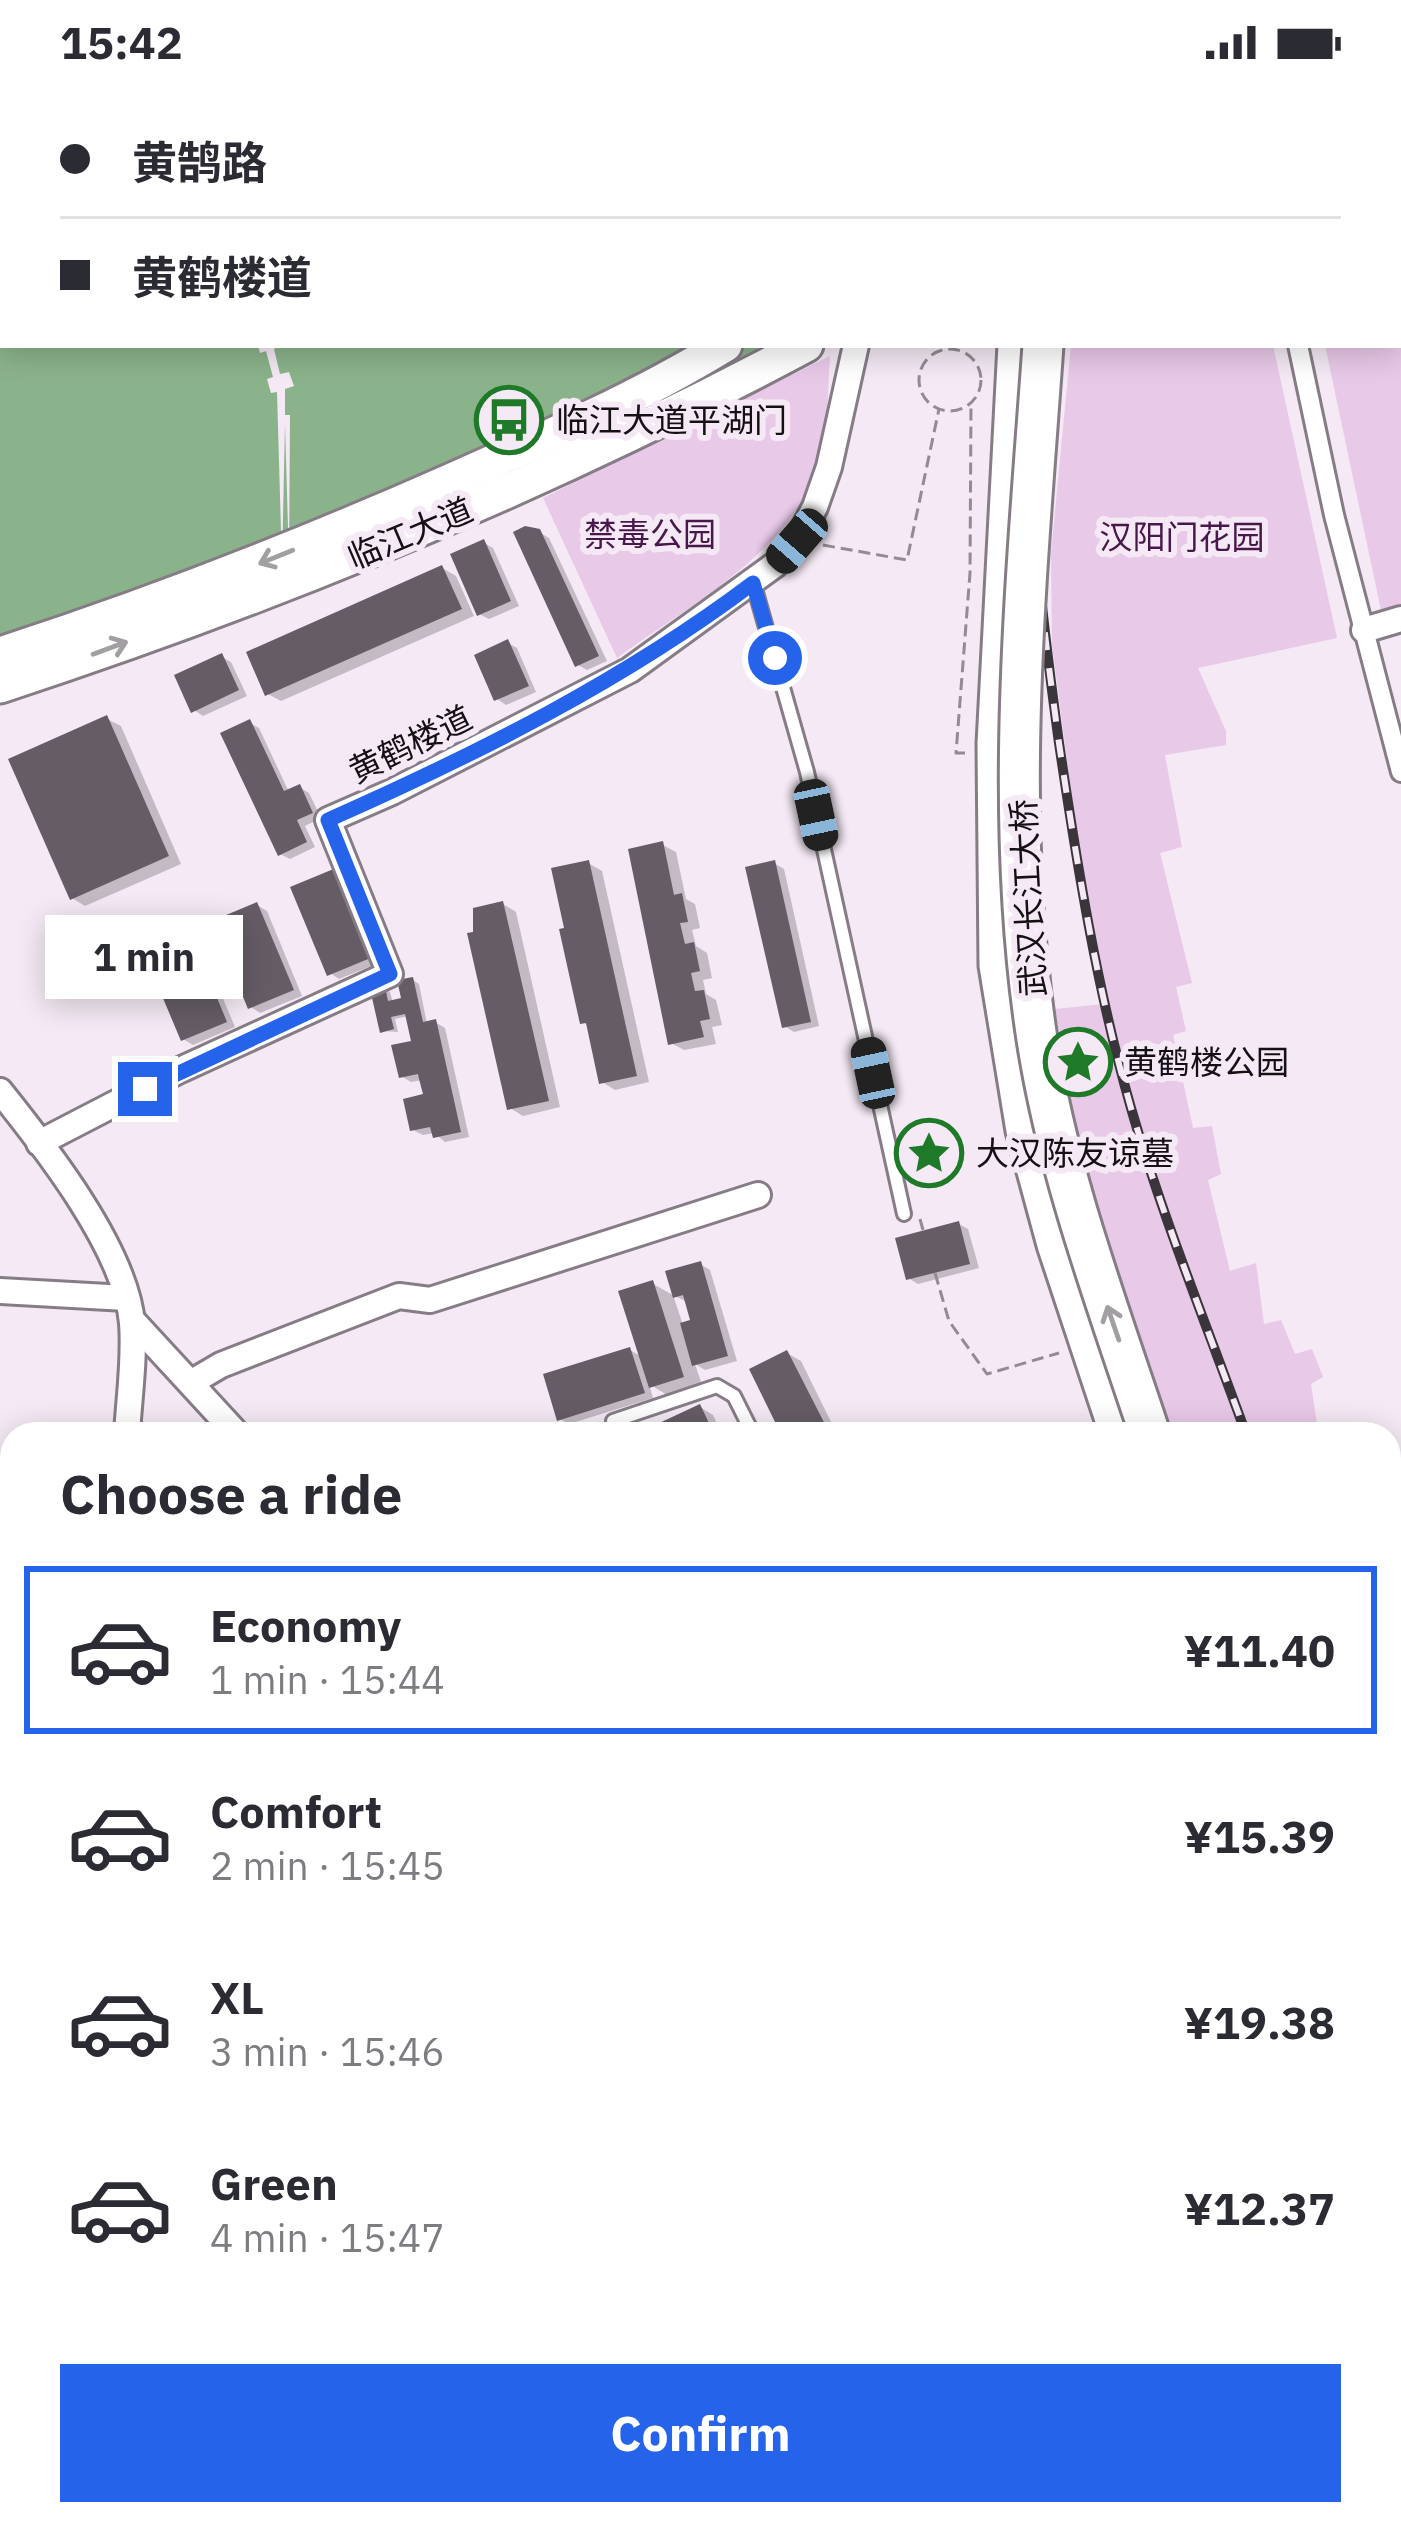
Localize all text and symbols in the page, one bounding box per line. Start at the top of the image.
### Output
text: 15:42 [60,13,183,71]
text: 黄鹄路 [132,133,267,191]
text: 黄鹤楼道 [132,248,312,306]
bus stop icon: 临江大道平湖门 [474,385,544,455]
place label: 临江大道平湖门 [556,398,787,441]
street label: 临江大道 [341,487,479,578]
car [760,502,834,580]
park label: 禁毒公园 [584,512,716,555]
park label: 汉阳门花园 [1100,515,1265,558]
one-way arrow [258,548,295,569]
route start [748,631,802,685]
one-way arrow [91,636,128,657]
street label: 黄鹤楼道 [341,695,479,792]
car [791,776,841,854]
street label: 武汉长江大桥 [1001,798,1054,998]
callout: 1 min [46,915,244,999]
text: 1 min [93,931,195,982]
place icon: 黄鹤楼公园 [1043,1027,1113,1097]
car [848,1034,898,1112]
place label: 黄鹤楼公园 [1124,1040,1289,1083]
route end [118,1062,172,1116]
place icon: 大汉陈友谅墓 [894,1118,964,1188]
place label: 大汉陈友谅墓 [976,1131,1174,1174]
one-way arrow [1101,1305,1122,1342]
text: Choose a ride [60,1459,402,1529]
icon: car [66,1596,174,1704]
text: Economy [210,1596,401,1654]
text: ¥11.40 [1184,1621,1335,1679]
text: 1 min · 15:44 [210,1654,445,1705]
icon: car [66,1782,174,1890]
text: Comfort [210,1782,382,1840]
text: ¥15.39 [1184,1807,1335,1865]
text: 2 min · 15:45 [210,1840,445,1891]
icon: car [66,1968,174,2076]
text: XL [210,1968,264,2026]
text: ¥19.38 [1184,1993,1335,2051]
text: 3 min · 15:46 [210,2026,445,2077]
icon: car [66,2154,174,2262]
text: Green [210,2154,338,2212]
text: ¥12.37 [1184,2179,1335,2237]
text: 4 min · 15:47 [210,2212,445,2263]
button: Confirm [60,2364,1341,2502]

